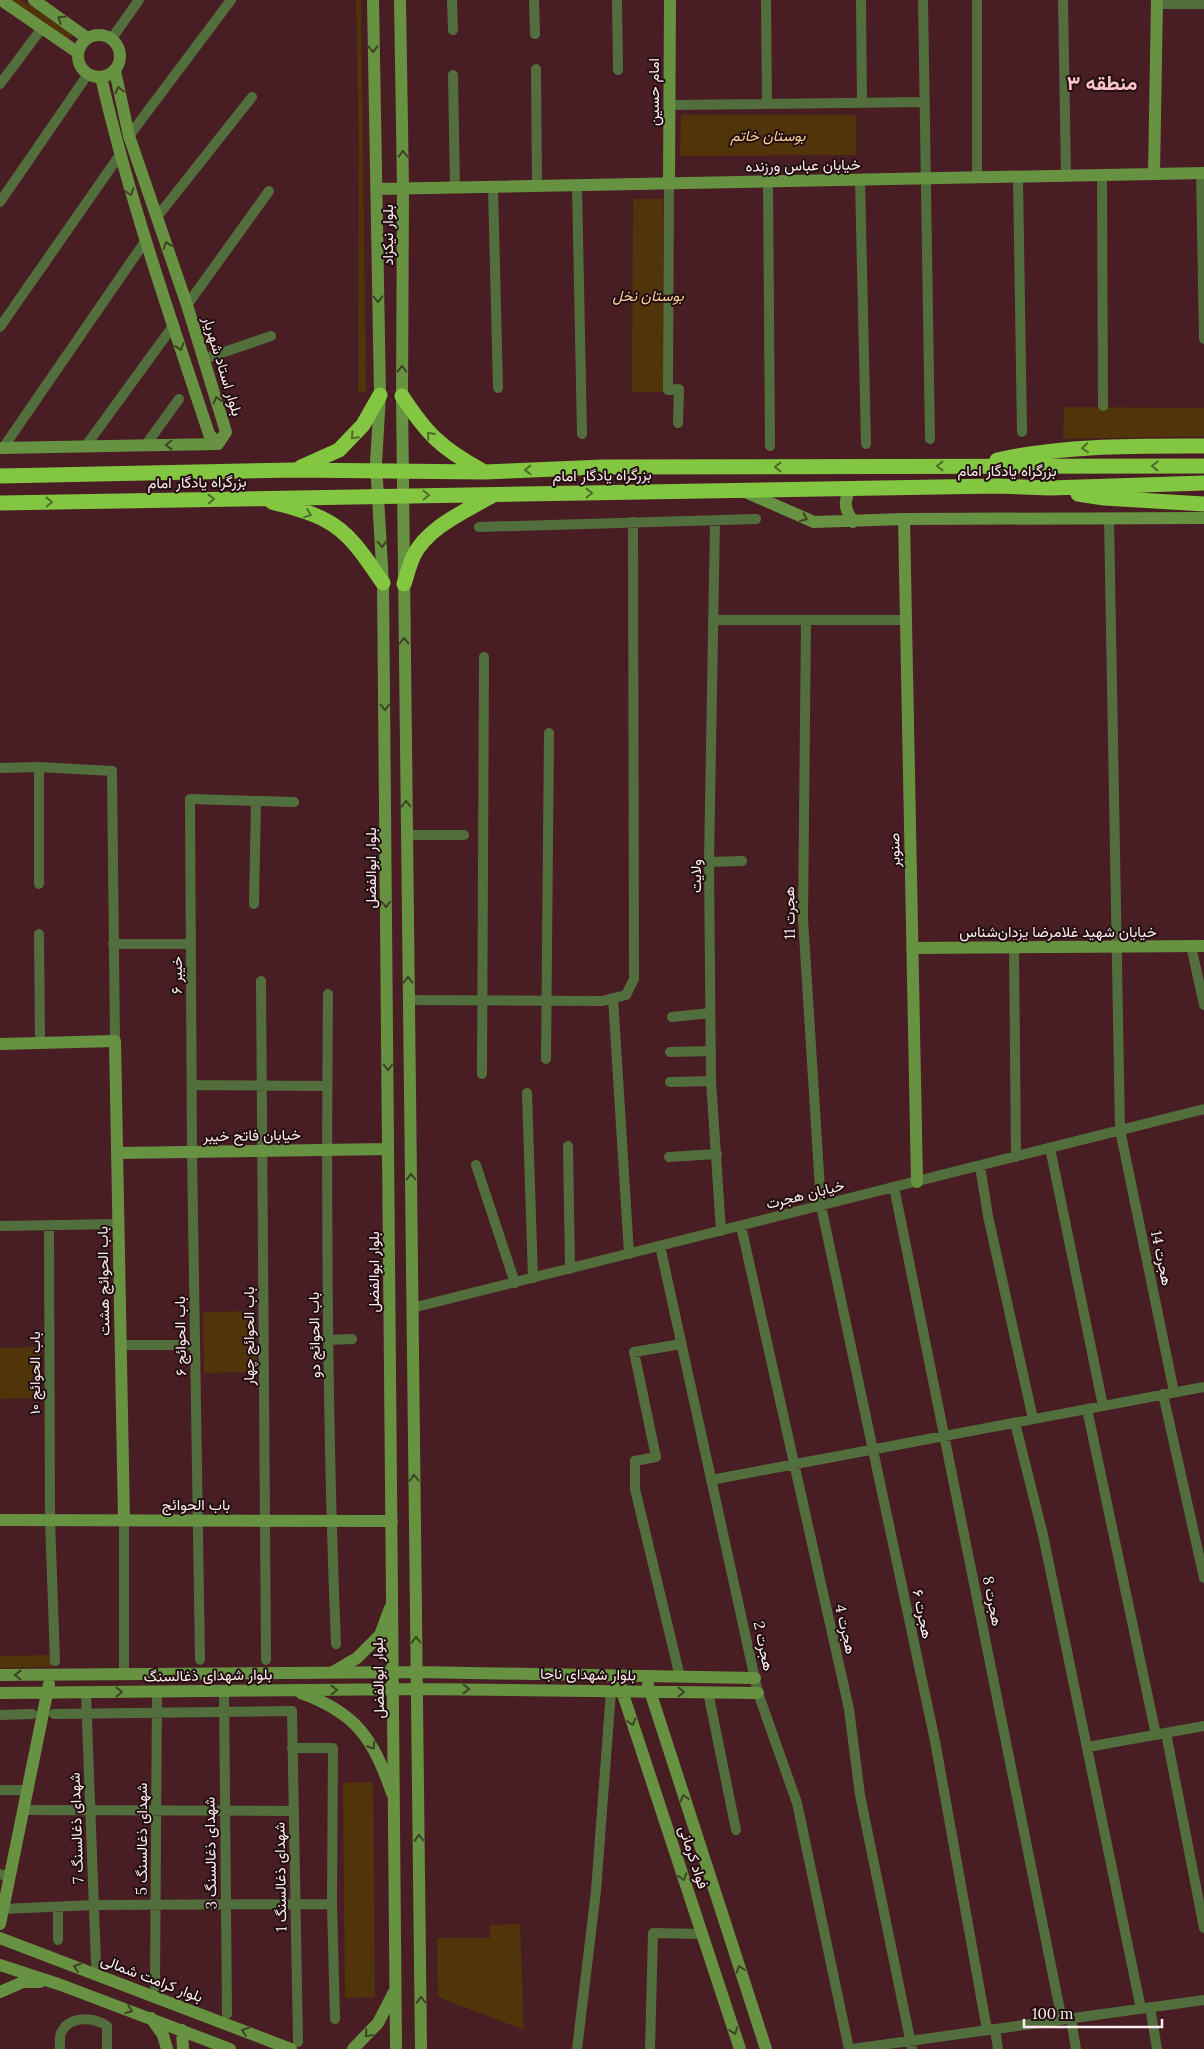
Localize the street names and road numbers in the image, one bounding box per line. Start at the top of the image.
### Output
street label: امام حسین [644,58,664,126]
street label: خیابان عباس ورزنده [745,154,861,177]
street label: بلوار نیکزاد [378,204,397,266]
street label: بلوار استاد شهریار [199,313,247,418]
street label: بزرگراه یادگار امام [957,461,1057,481]
street label: بزرگراه یادگار امام [552,465,652,486]
street label: بزرگراه یادگار امام [147,472,247,493]
street label: بلوار ابوالفضل [361,827,380,909]
street label: صنوبر [884,833,904,868]
street label: ولایت [686,859,705,893]
street label: هجرت 11 [779,886,799,940]
street label: خیابان شهید غلامرضا یزدان‌شناس [959,922,1157,942]
street label: خیبر ۶ [167,956,186,994]
street label: خیابان فاتح خیبر [202,1125,301,1147]
street label: خیابان هجرت [764,1175,846,1213]
street label: باب الحوائج هشت [93,1226,115,1336]
street label: هجرت 14 [1147,1229,1177,1287]
street label: بلوار ابوالفضل [364,1231,383,1313]
street label: باب الحوائج چهار [239,1286,260,1387]
street label: باب الحوائج دو [304,1292,326,1378]
street label: باب الحوائج ۶ [170,1296,192,1376]
street label: باب الحوائج ۱۰ [25,1331,46,1415]
street label: باب الحوائج [162,1495,230,1516]
street label: هجرت 8 [979,1574,1007,1628]
street label: هجرت ۶ [909,1588,937,1640]
street label: هجرت 4 [831,1602,861,1656]
street label: هجرت 2 [749,1619,779,1673]
street label: بلوار ابوالفضل [368,1637,388,1719]
street label: بلوار شهدای ذغالسنگ [143,1664,273,1687]
street label: بلوار شهدای ناجا [540,1664,636,1685]
street label: شهدای ذغالسنگ 7 [65,1772,88,1884]
street label: شهدای ذغالسنگ 5 [132,1783,152,1895]
street label: شهدای ذغالسنگ 3 [200,1796,221,1910]
street label: شهدای ذغالسنگ 1 [270,1822,291,1932]
street label: فواد کرمانی [674,1823,713,1891]
street label: بلوار کرامت شمالی [98,1950,206,2007]

